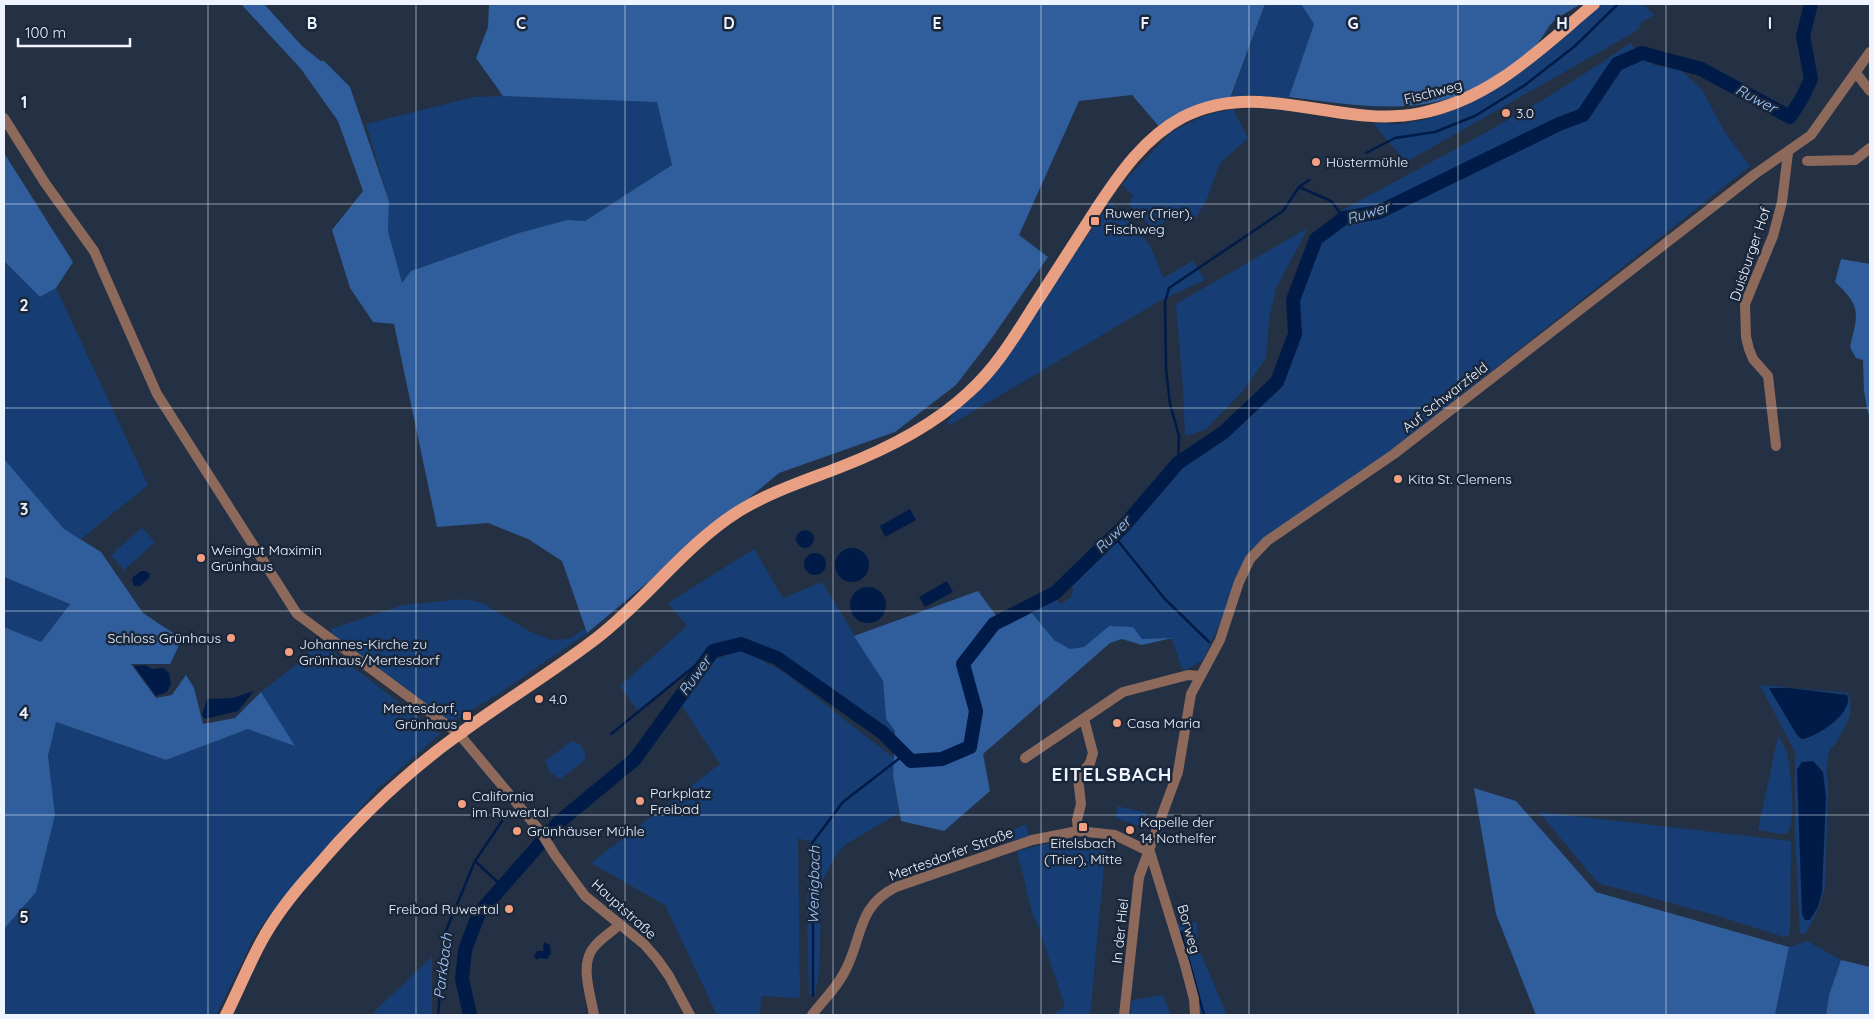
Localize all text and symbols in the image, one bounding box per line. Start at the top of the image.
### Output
text: B [307,13,317,33]
text: C [516,13,526,33]
text: D [723,13,735,33]
text: E [932,13,942,33]
text: F [1141,13,1150,33]
text: G [1347,13,1359,33]
text: H [1556,13,1568,33]
text: I [1768,13,1772,33]
scale bar [18,15,130,47]
text: 100 m [25,23,66,42]
street label: Fischweg [1402,76,1464,108]
water label: Ruwer [1732,80,1782,118]
text: 1 [21,92,27,112]
place label: 3.0 [1516,104,1534,122]
marker: 3.0 [1500,107,1512,119]
place label: Hüstermühle [1326,153,1408,171]
marker: Hüstermühle [1310,156,1322,168]
water label: Ruwer [1344,196,1394,228]
place label: Ruwer (Trier), Fischweg [1105,204,1193,238]
street label: Duisburger Hof [1725,205,1775,303]
marker: Ruwer (Trier), Fischweg [1089,215,1101,227]
text: 2 [19,295,29,315]
street label: Auf Schwarzfeld [1398,358,1492,436]
place label: Kita St. Clemens [1408,470,1512,488]
marker: Kita St. Clemens [1392,473,1404,485]
text: 3 [20,499,28,519]
water label: Ruwer [1091,511,1136,557]
place label: Weingut Maximin Grünhaus [211,541,322,575]
marker: Weingut Maximin Grünhaus [195,552,207,564]
place label: Schloss Grünhaus [107,629,221,647]
marker: Schloss Grünhaus [225,632,237,644]
place label: Johannes-Kirche zu Grünhaus/Mertesdorf [299,635,440,669]
marker: Johannes-Kirche zu Grünhaus/Mertesdorf [283,646,295,658]
water label: Ruwer [674,651,717,699]
place label: 4.0 [549,690,567,708]
marker: 4.0 [533,693,545,705]
place label: Mertesdorf, Grünhaus [383,699,457,733]
text: 4 [19,703,29,723]
marker: Mertesdorf, Grünhaus [461,710,473,722]
place label: Casa Maria [1127,714,1201,732]
marker: Casa Maria [1111,717,1123,729]
district label: EITELSBACH [1052,762,1172,786]
place label: Parkplatz Freibad [650,784,712,818]
place label: California im Ruwertal [472,787,549,821]
marker: Parkplatz Freibad [634,795,646,807]
marker: California im Ruwertal [456,798,468,810]
place label: Kapelle der 14 Nothelfer [1140,813,1217,847]
marker: Eitelsbach (Trier), Mitte [1077,821,1089,833]
place label: Grünhäuser Mühle [527,822,645,840]
street label: Mertesdorfer Straße [887,823,1016,885]
marker: Kapelle der 14 Nothelfer [1124,824,1136,836]
marker: Grünhäuser Mühle [511,825,523,837]
place label: Eitelsbach (Trier), Mitte [1044,834,1122,868]
water label: Wenigbach [803,845,824,924]
street label: Hauptstraße [588,875,660,943]
street label: In der Hiel [1108,898,1132,964]
place label: Freibad Ruwertal [388,900,499,918]
street label: Borweg [1173,902,1205,956]
marker: Freibad Ruwertal [503,903,515,915]
text: 5 [19,907,29,927]
water label: Parkbach [429,931,456,1000]

